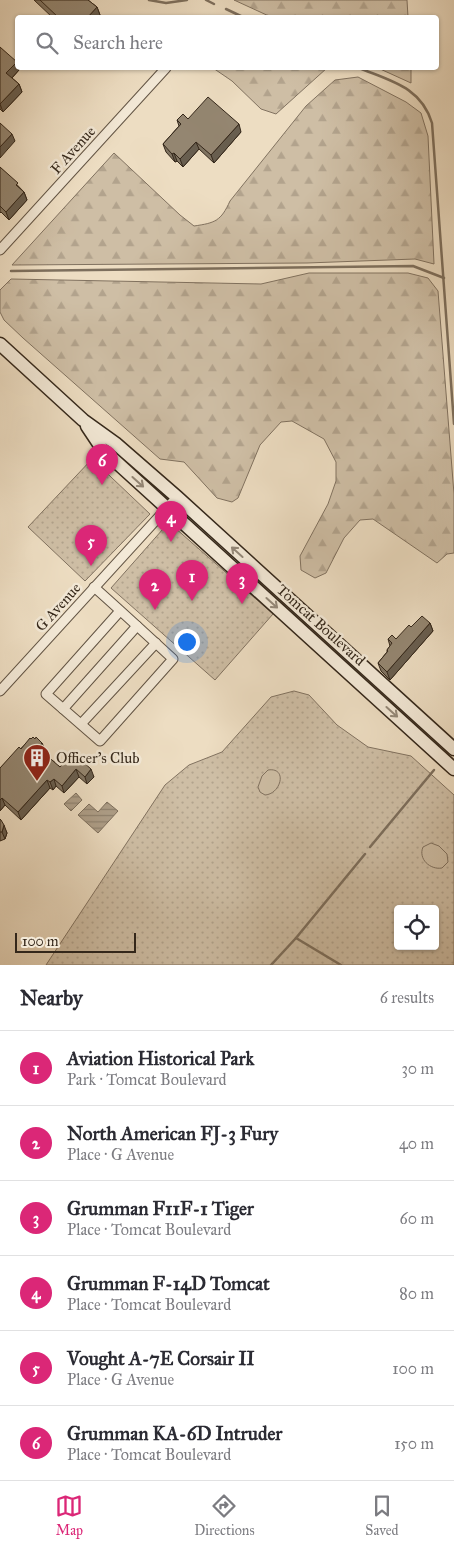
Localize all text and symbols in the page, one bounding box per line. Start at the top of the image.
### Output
search box [15,15,439,70]
icon: search [33,29,61,57]
text: Search here [73,31,163,54]
street label: F Avenue [47,122,99,178]
pin: 6 [86,444,118,485]
one-way arrow [132,476,145,488]
pin: 4 [155,501,187,542]
pin: 5 [75,525,107,566]
one-way arrow [230,546,243,558]
pin: 1 [176,560,208,601]
pin: 3 [226,563,258,604]
pin: 2 [139,569,171,610]
street label: G Avenue [31,579,85,635]
street label: Tomcat Boulevard [273,581,369,670]
one-way arrow [265,597,278,609]
your location [174,629,200,655]
one-way arrow [386,706,399,718]
building icon: Officer's Club [22,743,52,782]
place label: Officer's Club [56,749,139,767]
map controls [394,905,439,950]
button: locate [394,905,439,950]
scale bar [15,930,136,953]
text: 100 m [22,933,59,950]
text: Nearby [20,985,83,1011]
text: 6 results [380,988,434,1007]
text: Aviation Historical Park [67,1047,254,1070]
text: 1 [33,1059,39,1078]
text: 30 m [401,1059,434,1078]
text: Park · Tomcat Boulevard [67,1070,227,1089]
text: North American FJ-3 Fury [67,1122,278,1145]
text: 2 [32,1134,40,1153]
text: 40 m [399,1134,434,1153]
text: Place · G Avenue [67,1145,174,1164]
text: Grumman F11F-1 Tiger [67,1197,254,1220]
text: 3 [33,1209,39,1228]
text: 60 m [400,1209,434,1228]
text: Place · Tomcat Boulevard [67,1220,231,1239]
text: Grumman F-14D Tomcat [67,1272,270,1295]
text: 4 [32,1284,40,1303]
text: 80 m [399,1284,434,1303]
text: Place · Tomcat Boulevard [67,1295,231,1314]
text: Vought A-7E Corsair II [67,1347,255,1370]
text: 5 [32,1359,40,1378]
text: 100 m [392,1359,434,1378]
text: Place · G Avenue [67,1370,174,1389]
text: Grumman KA-6D Intruder [67,1422,282,1445]
text: 6 [32,1434,40,1453]
text: 150 m [394,1434,434,1453]
text: Place · Tomcat Boulevard [67,1445,231,1464]
tab: Map [55,1492,83,1539]
tab: Directions [194,1492,255,1539]
tab: Saved [365,1492,399,1539]

